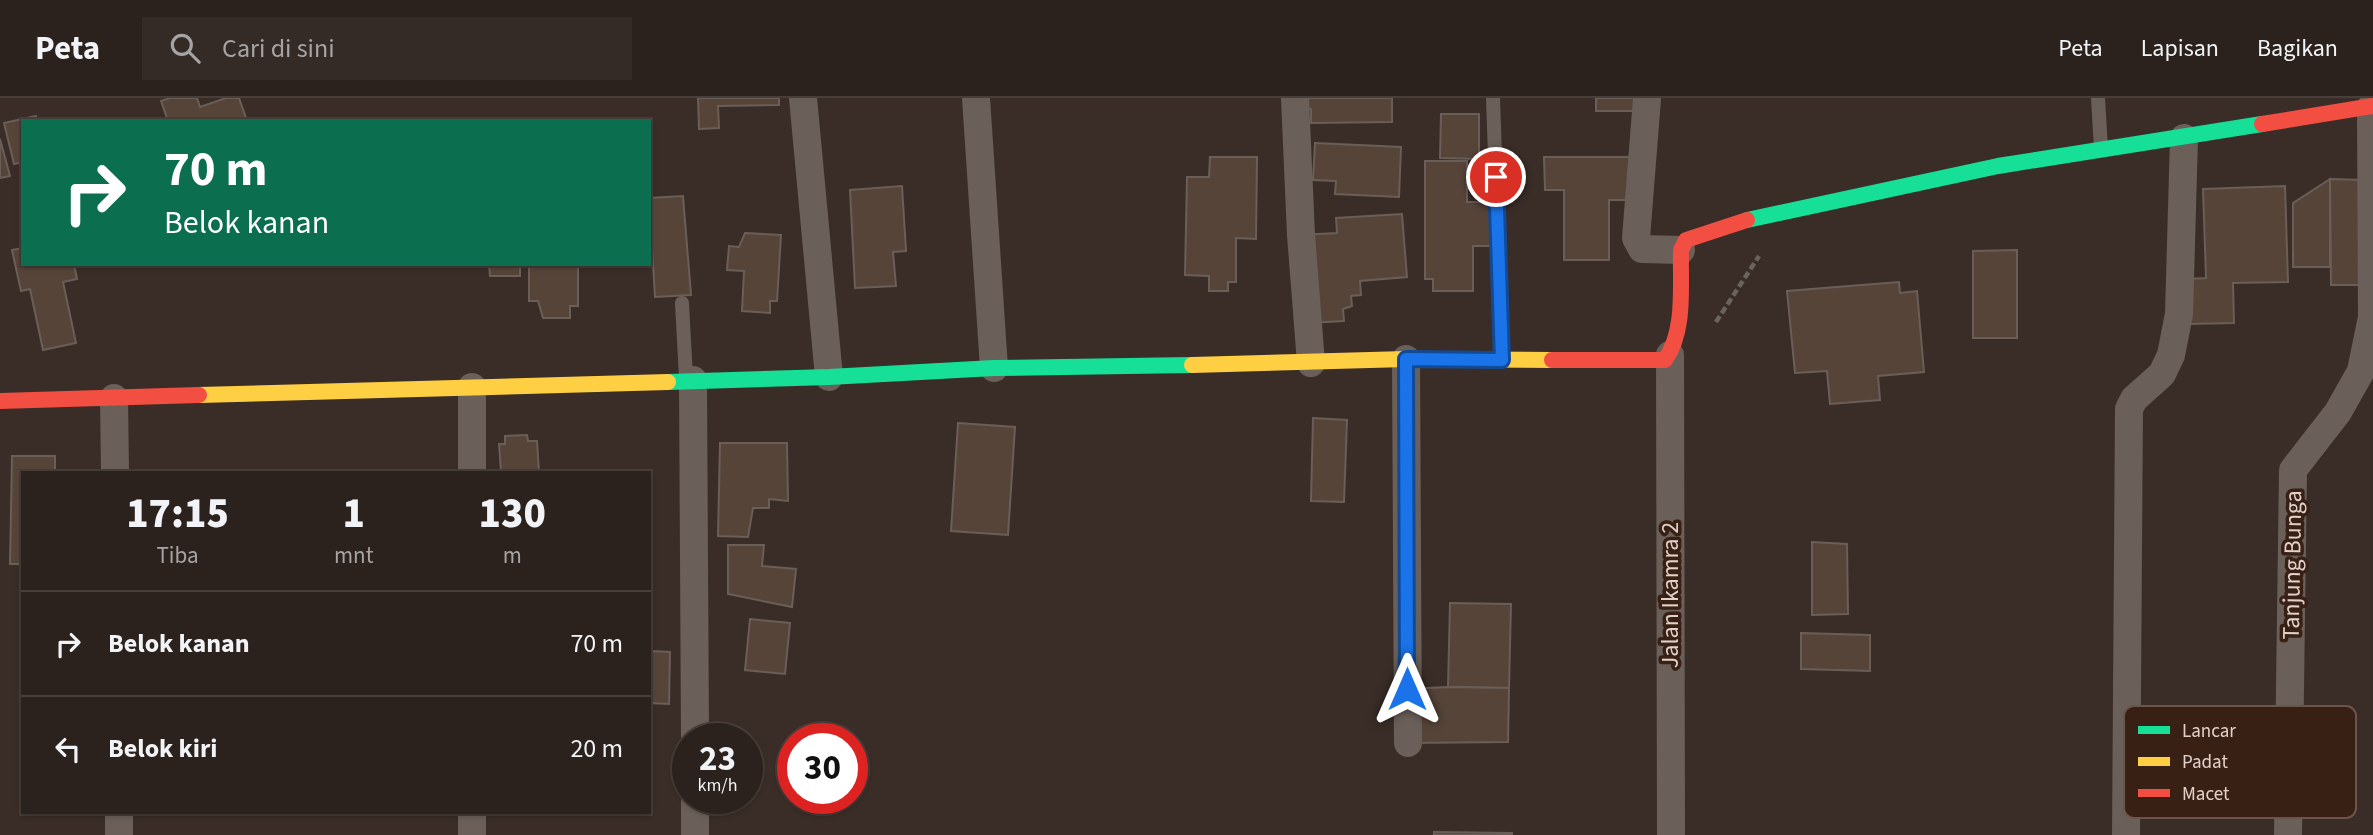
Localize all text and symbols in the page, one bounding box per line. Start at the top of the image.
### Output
search box [142,17,632,80]
text: Peta [35,25,100,72]
icon: search [166,29,204,67]
text: Cari di sini [222,30,335,67]
text: Peta [2058,31,2103,66]
text: Lapisan [2141,31,2219,66]
text: Bagikan [2257,31,2338,66]
text: 70 m [164,135,268,205]
icon: right [49,147,140,238]
pin [1466,147,1526,207]
icon: arrive [1477,158,1515,196]
text: Belok kanan [164,200,329,246]
text: 17:15 [126,484,229,544]
text: 1 [342,484,365,544]
text: 130 [479,484,546,544]
street label: Tanjung Bunga [2274,490,2311,640]
street label: Jalan Ikamra 2 [1653,522,1688,668]
text: Tiba [157,539,198,572]
text: mnt [334,539,373,572]
text: m [503,539,522,572]
icon: right [49,625,87,663]
text: Belok kanan [108,625,250,662]
text: 70 m [570,625,623,662]
position arrow [1370,652,1444,726]
legend [2124,706,2356,818]
text: Lancar [2182,718,2236,745]
speed limit sign: 30 [777,723,868,814]
icon: left [49,730,87,768]
text: Belok kiri [108,730,217,767]
text: 20 m [570,730,623,767]
text: 23 [699,734,736,784]
text: Padat [2182,749,2228,776]
text: km/h [698,773,737,798]
text: Macet [2182,781,2230,808]

